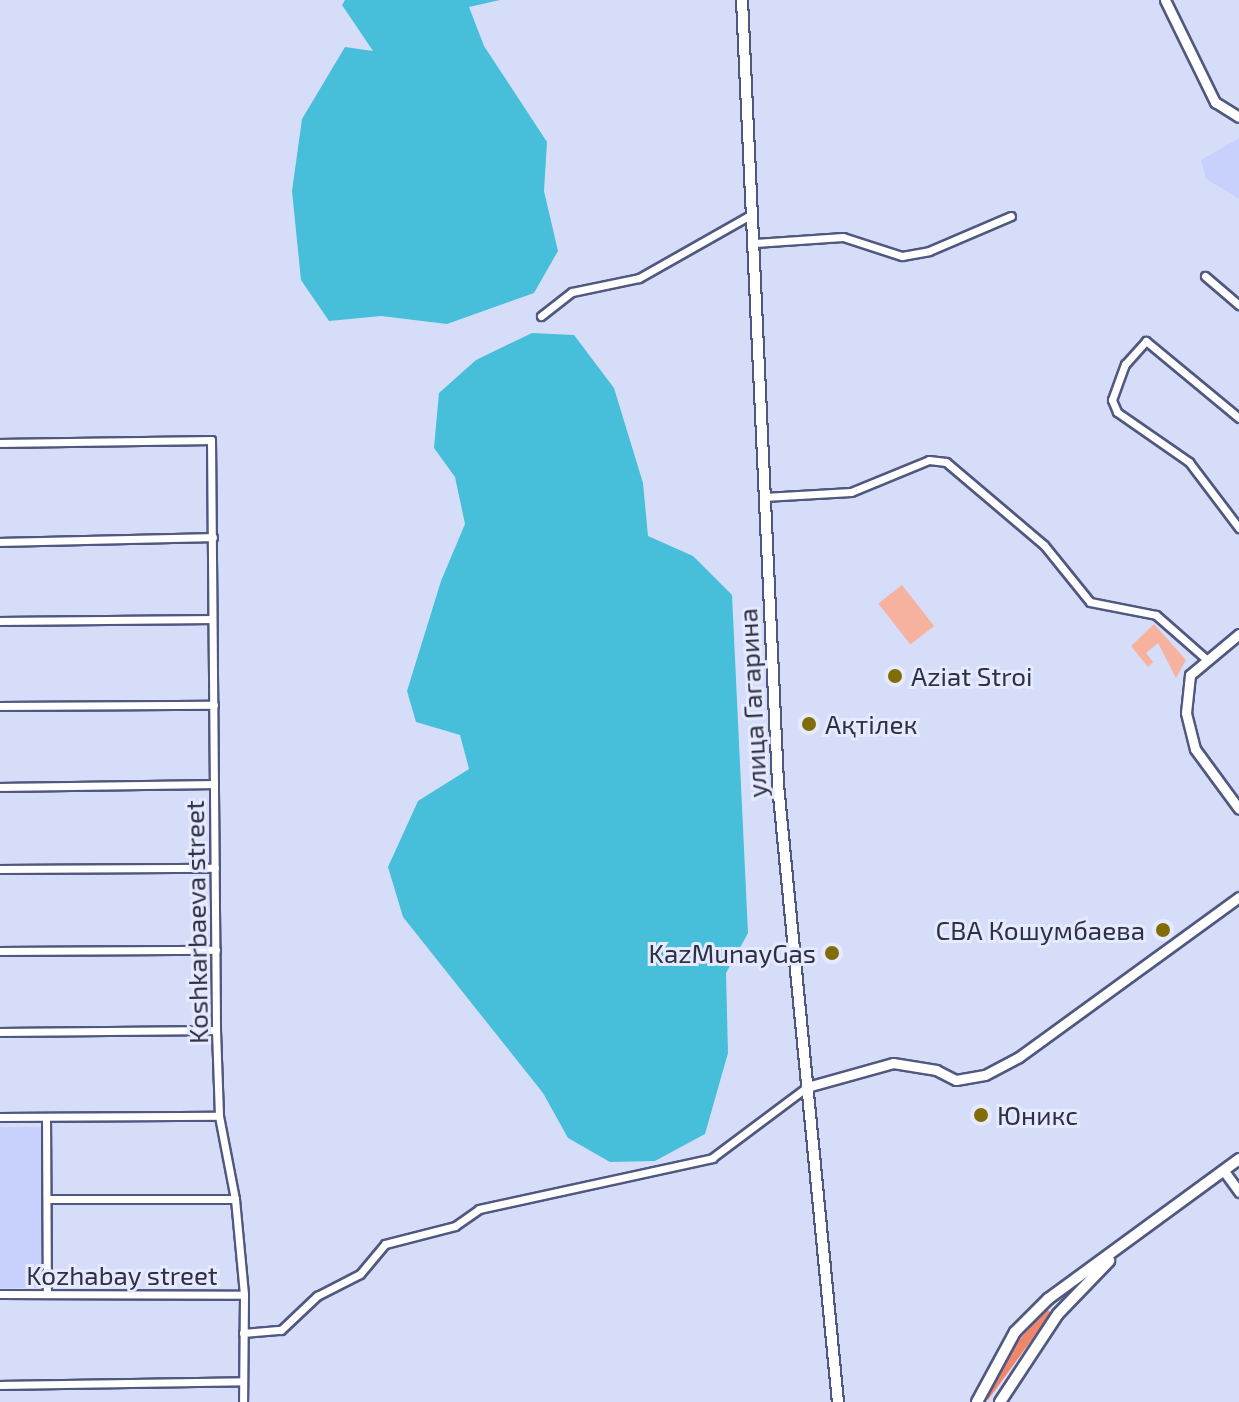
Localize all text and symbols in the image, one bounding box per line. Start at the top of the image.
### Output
street label: улица Гагарина [731,608,773,798]
place label: Aziat Stroi [911,660,1032,692]
marker: Aziat Stroi [886,667,904,685]
place label: Ақтілек [825,708,917,740]
marker: Ақтілек [800,715,818,733]
street label: Koshkarbaeva street [178,800,214,1044]
place label: СВА Кошумбаева [936,914,1145,946]
marker: СВА Кошумбаева [1152,919,1174,941]
place label: KazMunayGas [649,937,816,969]
marker: KazMunayGas [823,944,841,962]
place label: Юникс [997,1099,1078,1131]
marker: Юникс [972,1106,990,1124]
street label: Kozhabay street [26,1259,218,1291]

